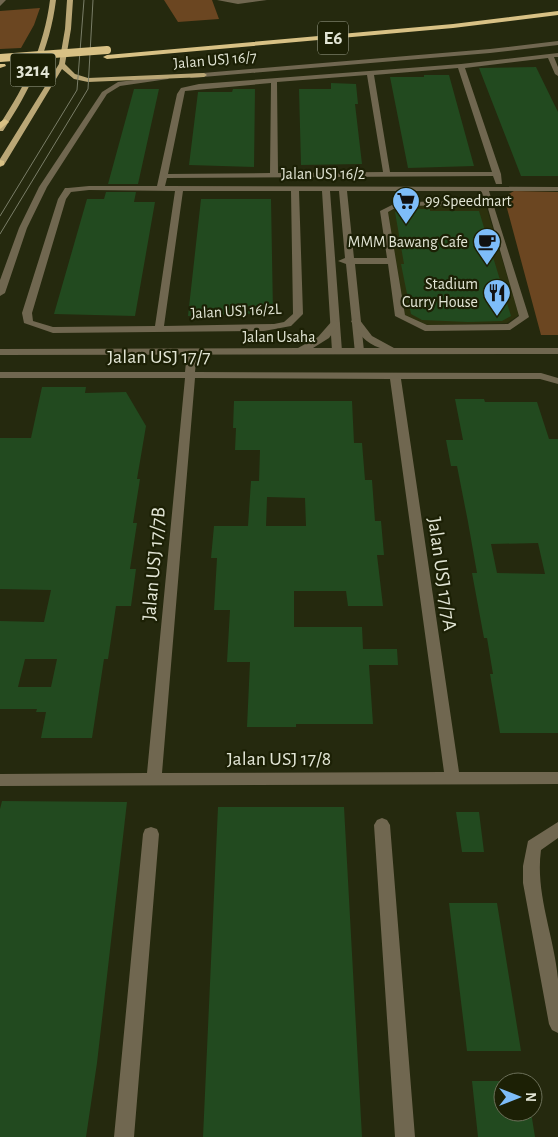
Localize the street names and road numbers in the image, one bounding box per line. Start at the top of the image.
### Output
road number: E6 [318,22,348,54]
street label: Jalan USJ 16/7 [173,48,258,72]
road number: 3214 [10,54,56,86]
street label: Jalan USJ 16/2 [281,166,365,182]
street label: Jalan USJ 16/2L [190,301,282,321]
street label: Jalan Usaha [242,329,316,345]
street label: Jalan USJ 17/7 [107,347,211,367]
street label: Jalan USJ 17/7B [139,506,169,622]
street label: Jalan USJ 17/7A [424,516,460,633]
street label: Jalan USJ 17/8 [227,749,331,769]

